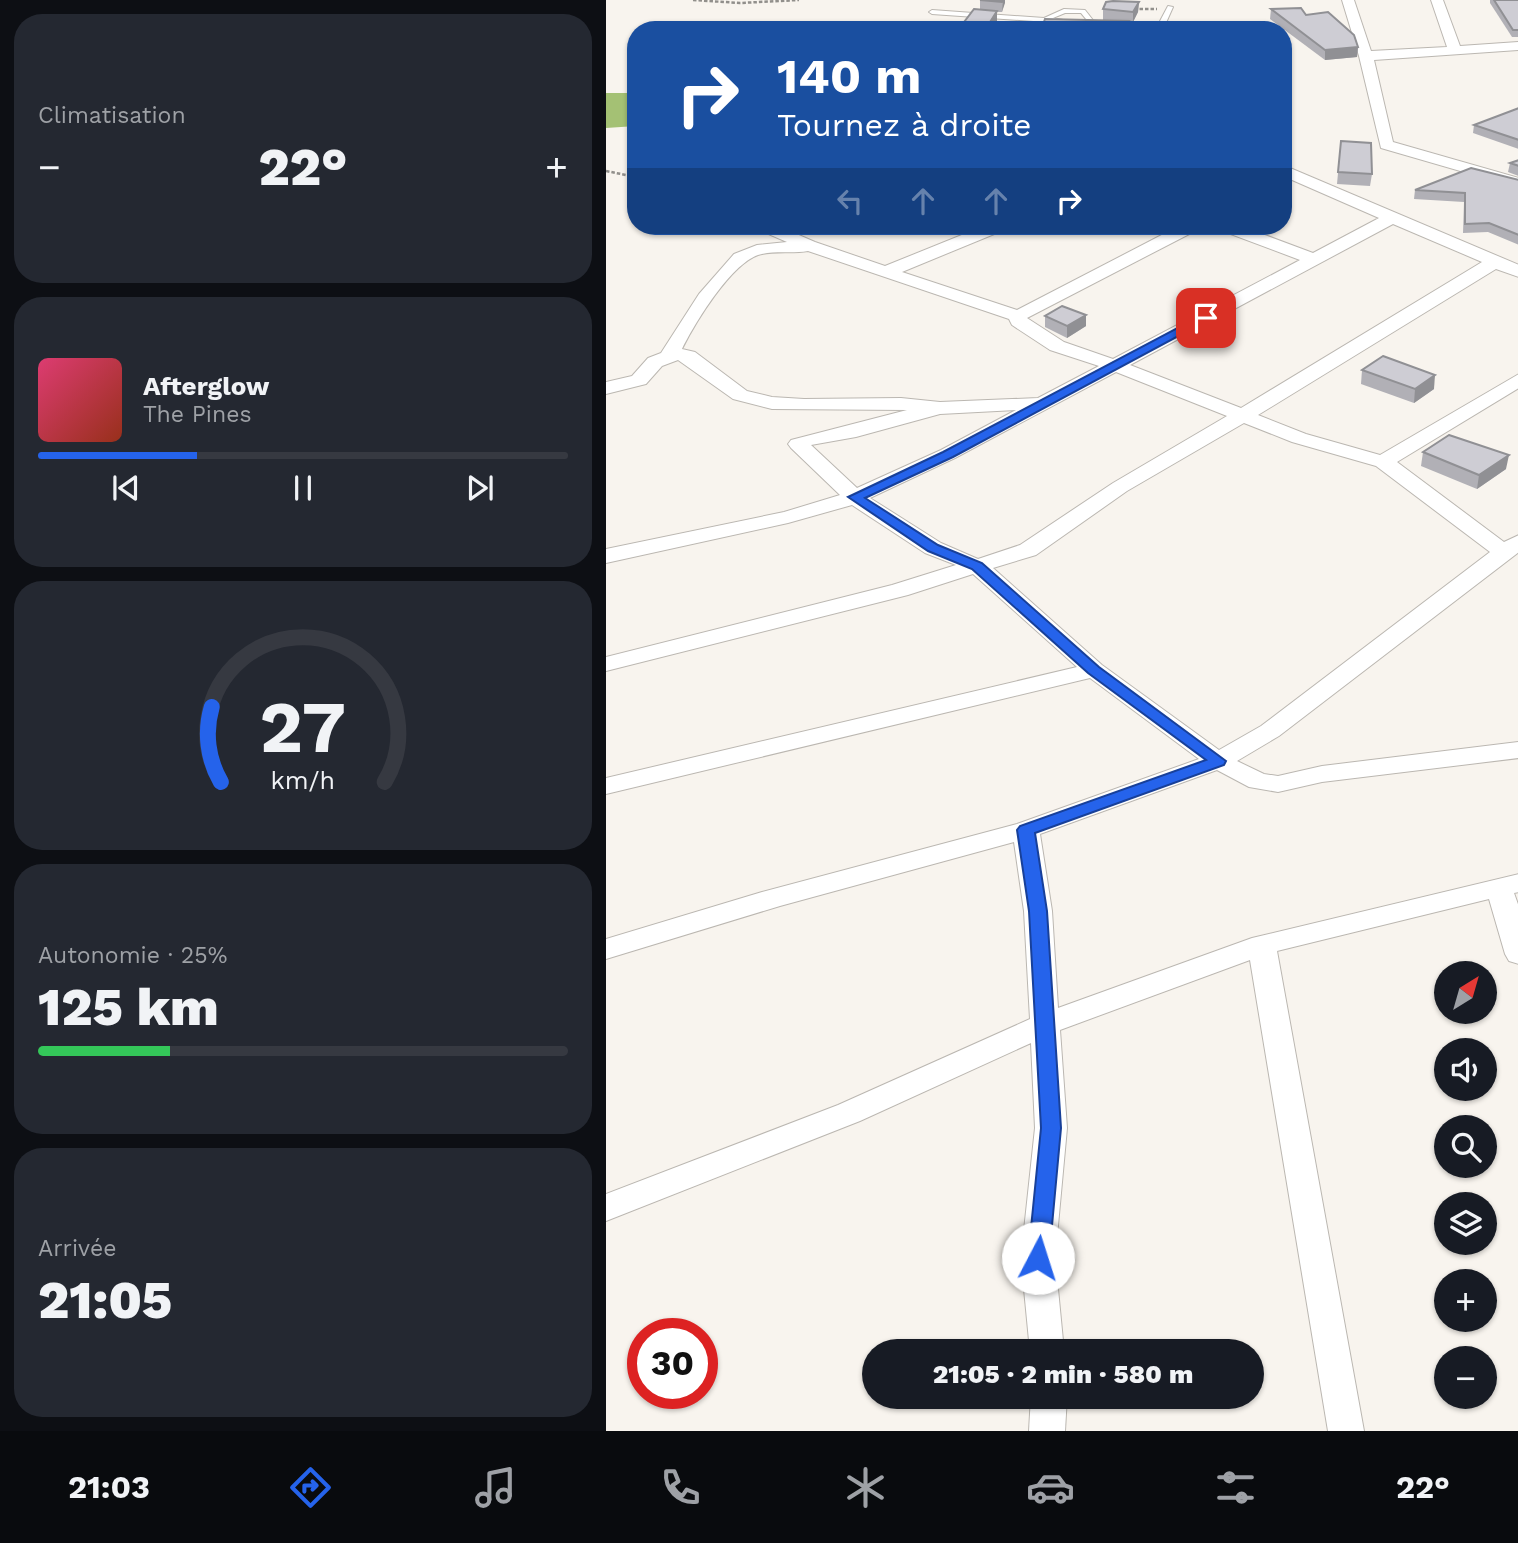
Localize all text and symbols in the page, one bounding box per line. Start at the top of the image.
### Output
text: 140 m [777,47,921,105]
icon: right [662,49,753,140]
text: Climatisation [38,102,186,129]
text: Tournez à droite [777,106,1032,144]
text: 22° [259,137,347,198]
text: − [38,145,61,189]
text: + [545,145,568,189]
icon: left [831,182,869,220]
icon: ahead [904,182,942,220]
icon: ahead [977,182,1015,220]
icon: right [1050,182,1088,220]
pin [1176,288,1236,348]
icon: arrive [1187,299,1225,337]
text: Afterglow [143,371,269,401]
text: The Pines [143,401,252,428]
icon: previous [107,469,145,507]
icon: pause [284,469,322,507]
icon: next [461,469,499,507]
text: 27 [260,684,346,770]
text: km/h [271,765,335,794]
text: Autonomie · 25% [38,942,227,969]
north arrow [1434,961,1497,1024]
map controls [1434,961,1497,1409]
text: 125 km [38,977,219,1038]
button: sound [1434,1038,1497,1101]
button: search [1434,1115,1497,1178]
button: layers [1434,1192,1497,1255]
position arrow [1001,1221,1075,1295]
text: Arrivée [38,1235,117,1262]
button: + [1434,1269,1497,1332]
text: 21:05 [38,1270,172,1331]
speed limit sign: 30 [627,1318,718,1409]
button: − [1434,1346,1497,1409]
text: 21:05 · 2 min · 580 m [933,1359,1193,1389]
icon: directions [286,1463,335,1512]
icon: music [471,1463,520,1512]
icon: phone [656,1463,705,1512]
icon: climate [841,1463,890,1512]
icon: car [1026,1463,1075,1512]
icon: filters [1211,1463,1260,1512]
text: 21:03 [68,1468,150,1506]
text: 22° [1396,1468,1450,1506]

